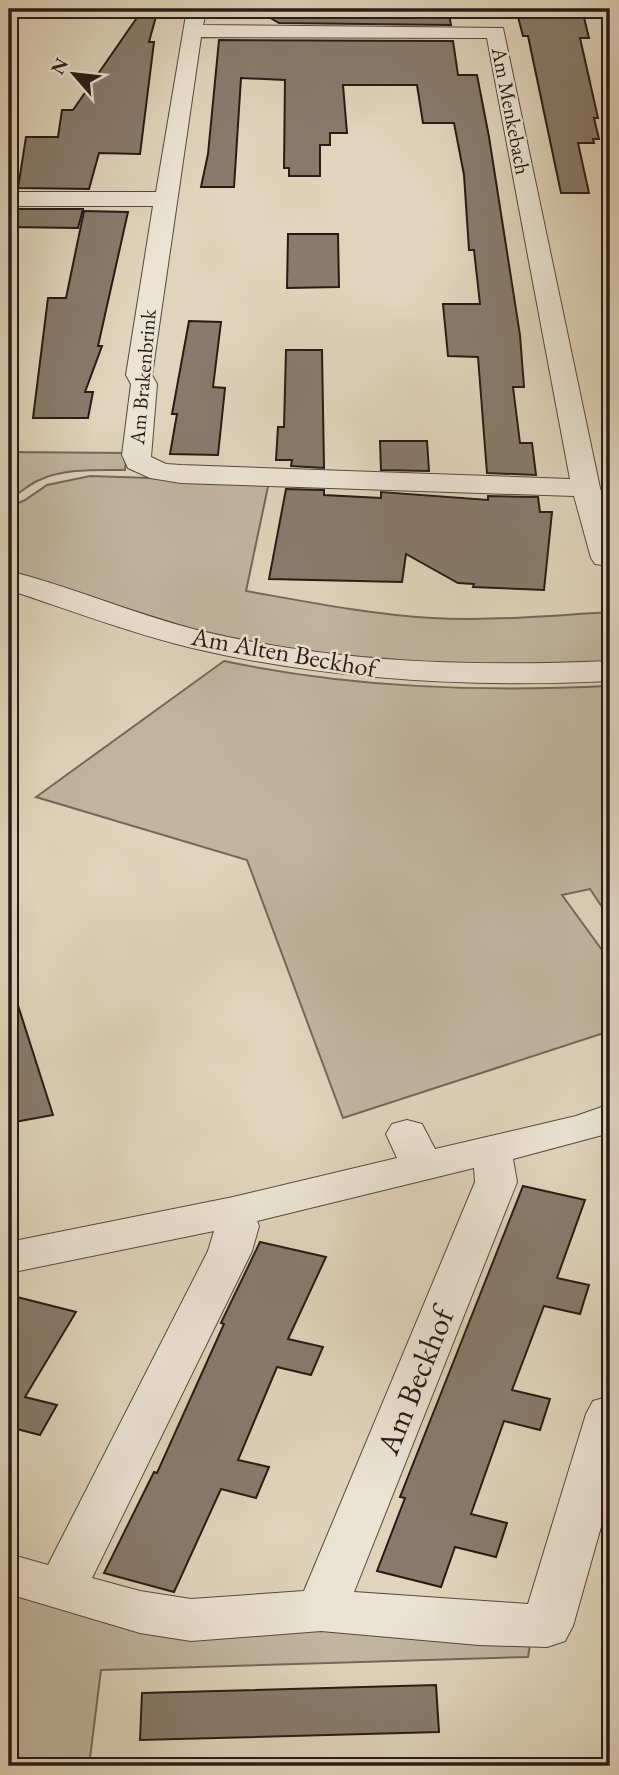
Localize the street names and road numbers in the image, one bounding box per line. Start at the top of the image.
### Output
street label: Am Menkebach [486,44,537,177]
street label: Am Brakenbrink [123,307,162,447]
street label: Am Alten Beckhof [188,619,382,685]
street label: Am Beckhof [366,1298,465,1462]

